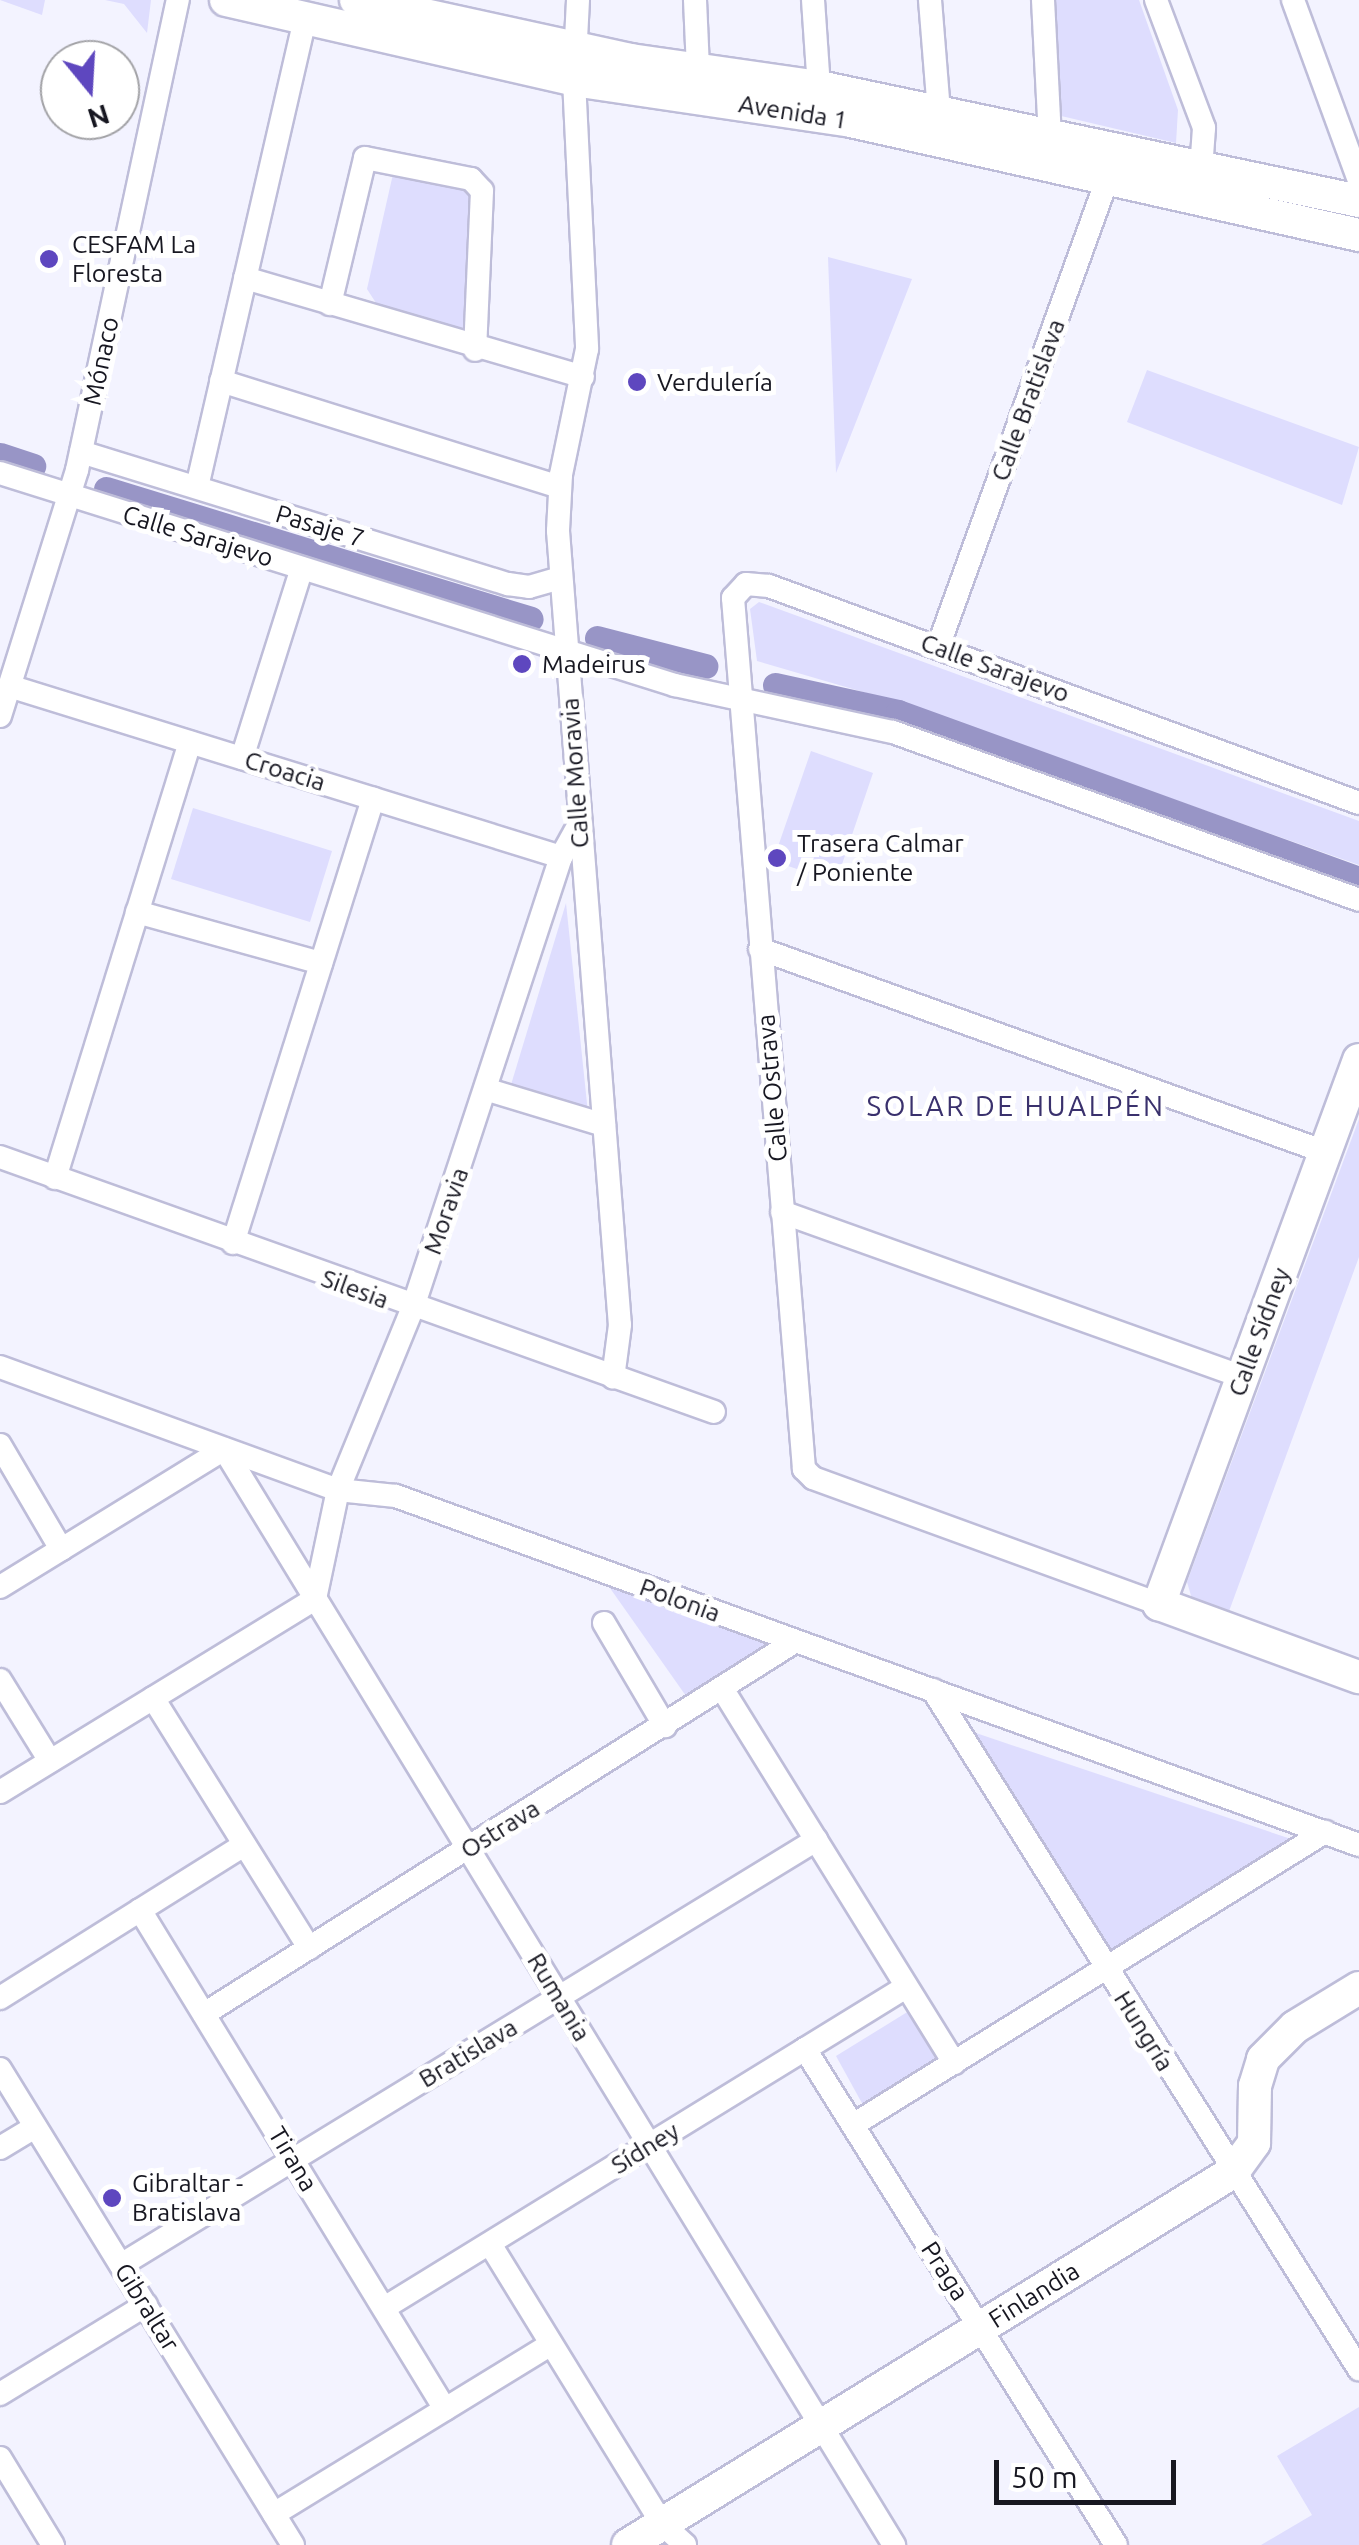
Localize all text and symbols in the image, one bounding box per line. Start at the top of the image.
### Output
north arrow [40,40,140,140]
street label: Avenida 1 [737,89,849,135]
text: N [84,99,114,135]
place label: CESFAM La Floresta [72,230,196,289]
marker: CESFAM La Floresta [36,246,62,272]
street label: Mónaco [77,314,125,408]
street label: Calle Bratislava [985,315,1071,485]
place label: Verdulería [657,367,773,397]
marker: Verdulería [626,371,648,393]
street label: Pasaje 7 [272,498,368,554]
street label: Calle Sarajevo [119,499,277,573]
street label: Calle Sarajevo [917,627,1073,709]
place label: Madeirus [542,649,646,679]
marker: Madeirus [511,653,533,675]
street label: Calle Moravia [555,697,595,849]
street label: Croacia [241,745,329,797]
place label: Trasera Calmar / Poniente [797,829,964,888]
marker: Trasera Calmar / Poniente [766,847,788,869]
street label: Calle Ostrava [751,1013,793,1163]
district label: SOLAR DE HUALPÉN [867,1089,1165,1123]
street label: Moravia [417,1164,475,1258]
street label: Silesia [317,1263,393,1315]
street label: Calle Sídney [1222,1264,1296,1400]
street label: Polonia [636,1572,724,1628]
street label: Ostrava [455,1793,545,1865]
street label: Rumania [521,1947,597,2047]
street label: Hungría [1108,1985,1180,2077]
street label: Bratislava [413,2012,523,2094]
street label: Sídney [606,2116,684,2180]
street label: Tirana [262,2121,324,2197]
place label: Gibraltar - Bratislava [132,2169,243,2228]
marker: Gibraltar - Bratislava [101,2187,123,2209]
street label: Praga [915,2236,975,2306]
street label: Finlandia [983,2256,1085,2334]
street label: Gibraltar [108,2257,186,2357]
scale bar [999,2440,1182,2502]
text: 50 m [1011,2460,1078,2494]

